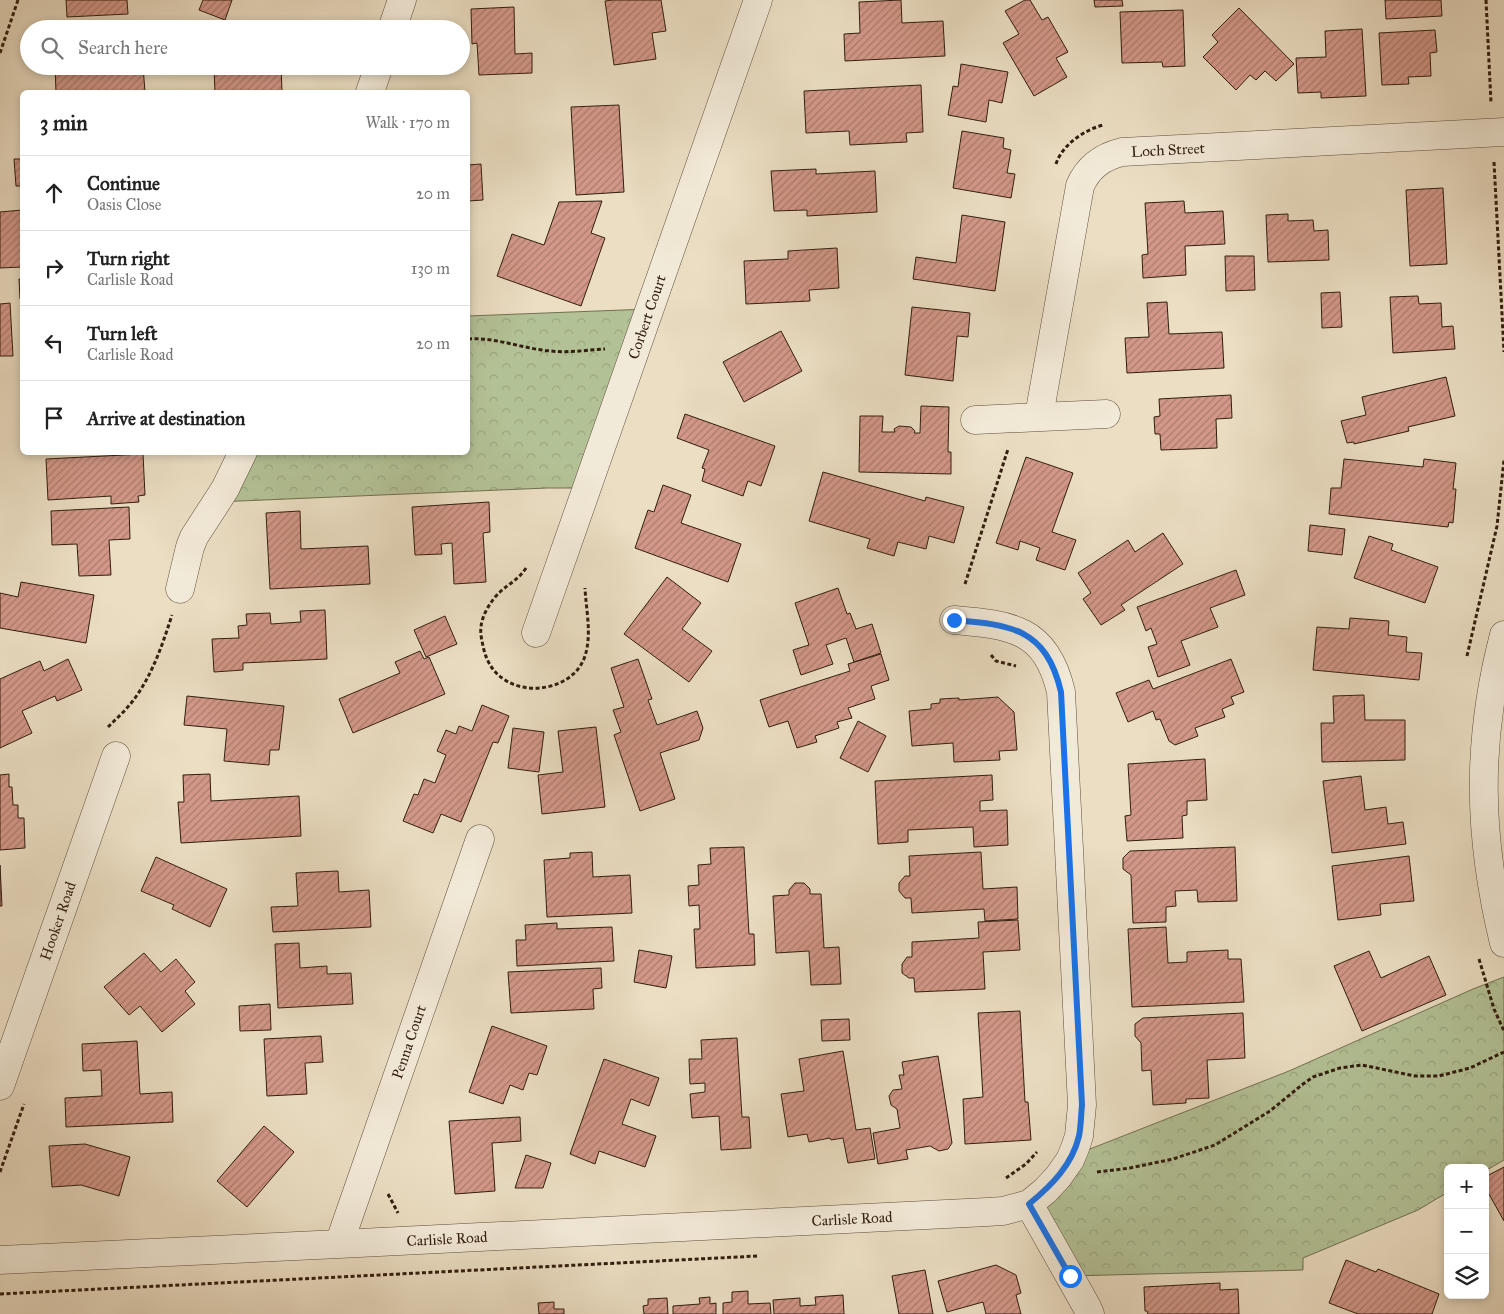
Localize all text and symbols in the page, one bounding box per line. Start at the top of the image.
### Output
search box [20,20,470,75]
icon: search [38,34,66,62]
text: Search here [78,36,168,59]
text: 3 min [40,110,88,136]
text: Walk · 170 m [366,113,450,132]
street label: Loch Street [1131,139,1206,161]
text: Continue [87,172,160,195]
icon: ahead [40,179,68,207]
text: 20 m [416,184,450,203]
text: Oasis Close [87,195,161,214]
text: Turn right [87,247,170,270]
icon: right [40,254,68,282]
text: 130 m [411,259,450,278]
text: Carlisle Road [87,270,174,289]
street label: Corbert Court [624,272,670,362]
text: Turn left [87,322,157,345]
icon: left [40,329,68,357]
text: 20 m [416,334,450,353]
text: Carlisle Road [87,345,174,364]
icon: arrive [40,404,68,432]
text: Arrive at destination [87,407,245,430]
route end [943,609,966,632]
street label: Hooker Road [36,879,80,963]
street label: Penna Court [388,1002,430,1081]
map controls [1444,1164,1489,1299]
button: + [1444,1164,1489,1209]
street label: Carlisle Road [811,1208,893,1230]
button: − [1444,1209,1489,1254]
street label: Carlisle Road [406,1228,488,1250]
button: layers [1444,1254,1489,1299]
route start [1059,1265,1082,1288]

